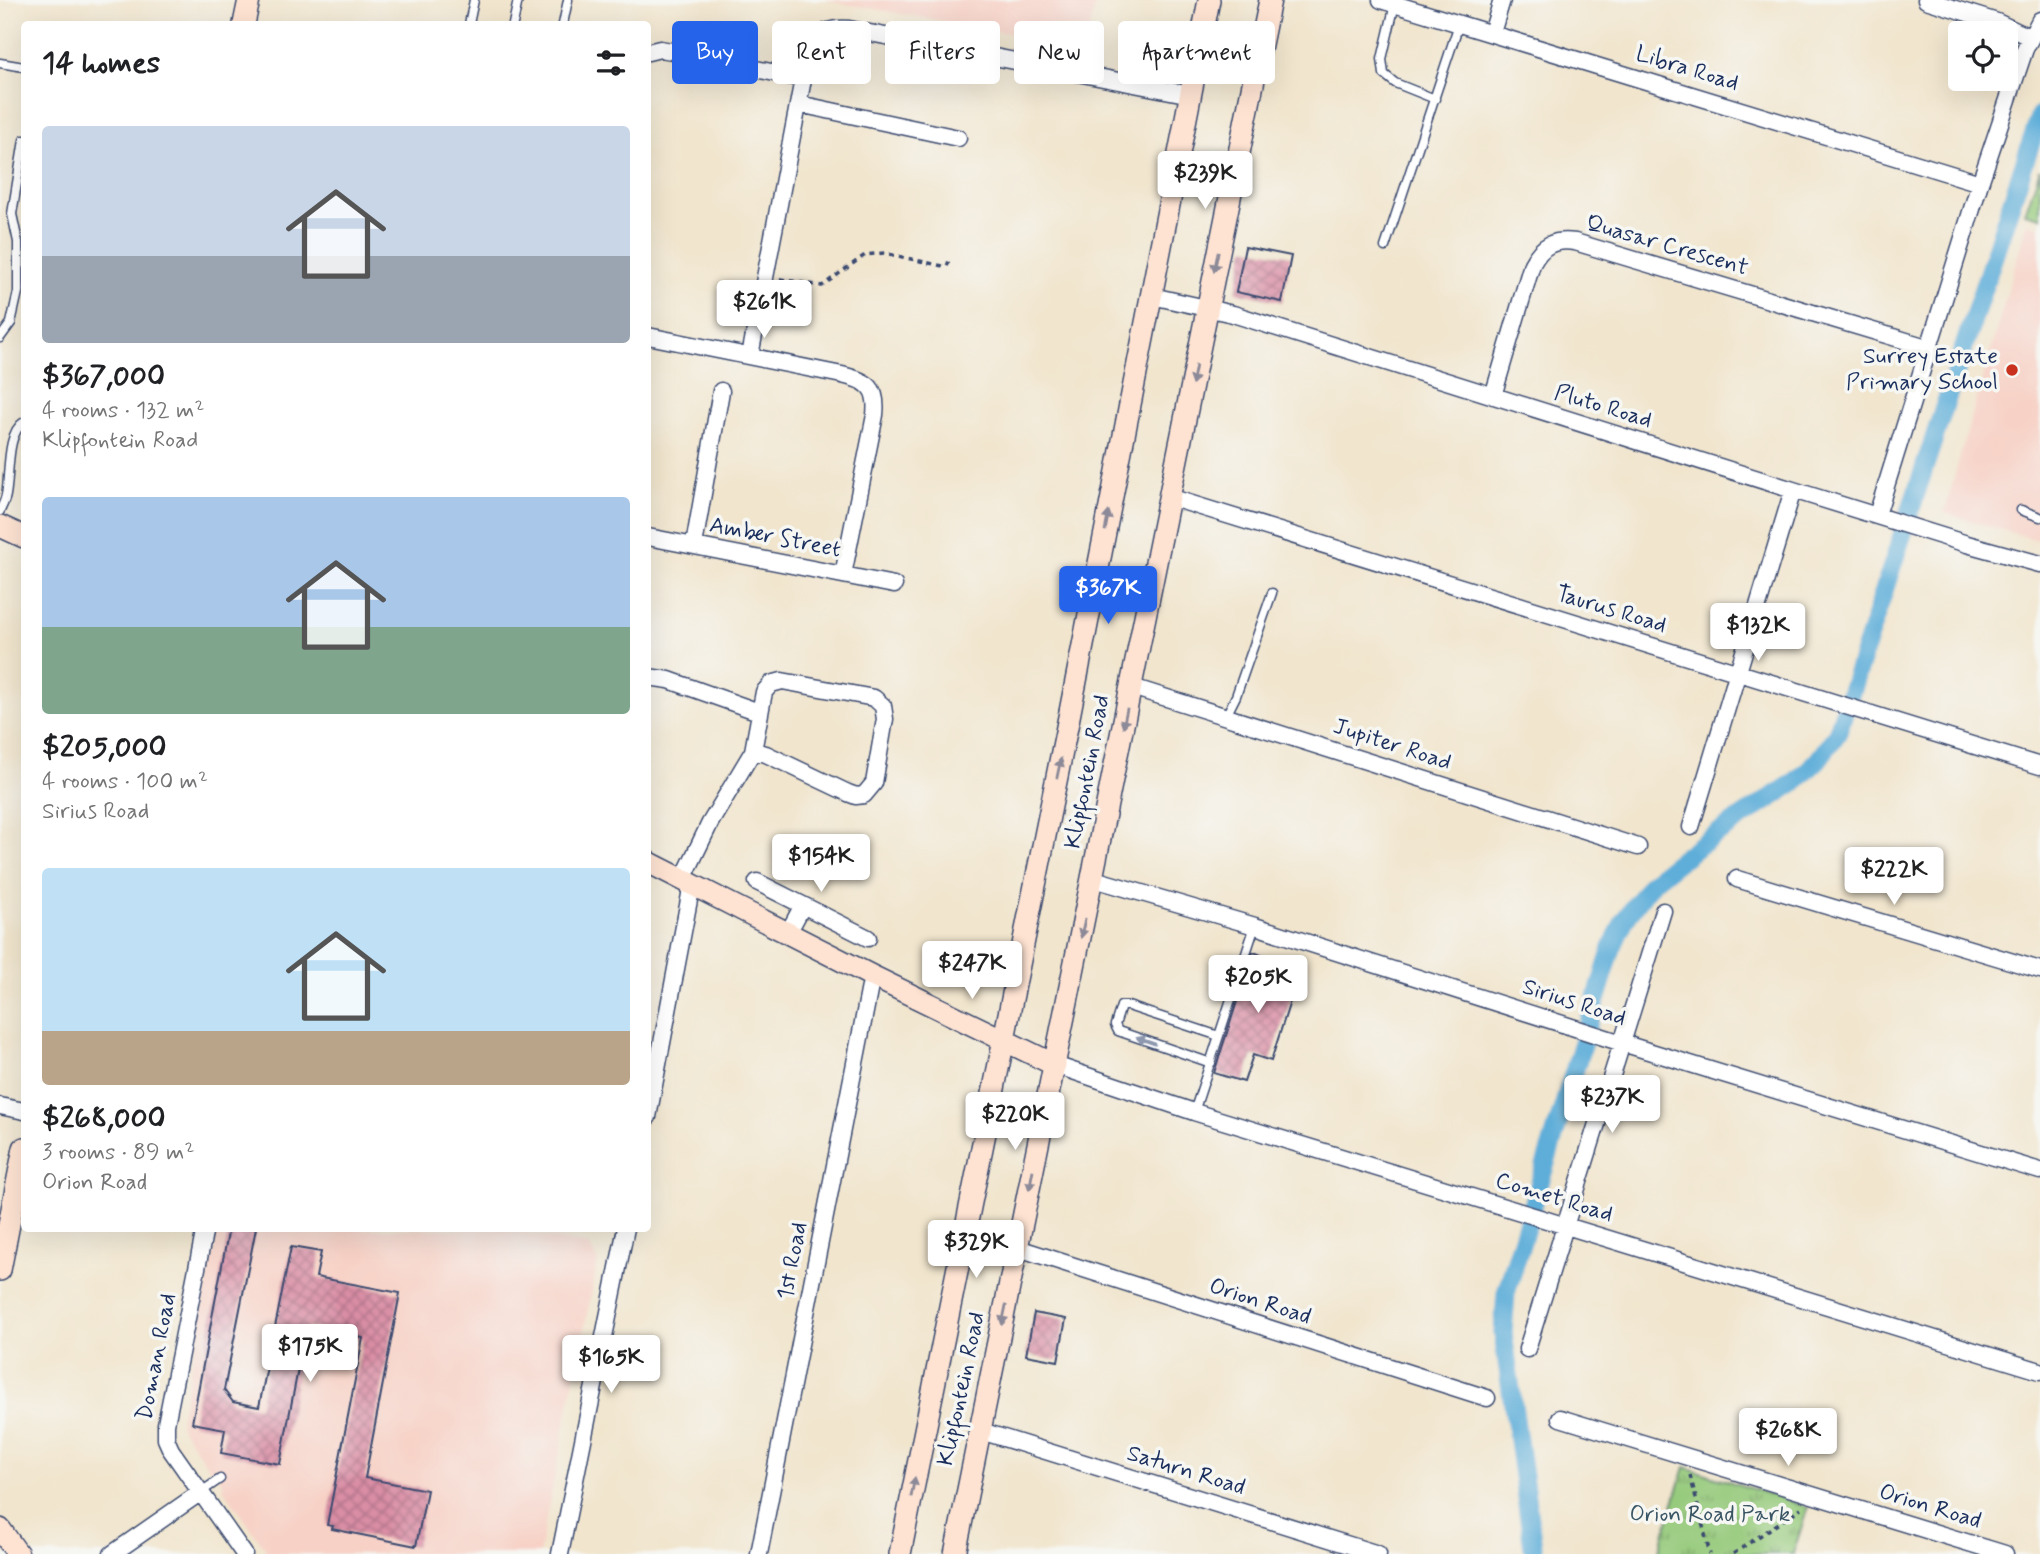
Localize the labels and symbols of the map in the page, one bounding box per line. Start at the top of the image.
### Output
street label: Libra Road [1632,39,1742,99]
pin: $239K [1156,152,1254,211]
street label: Quasar Crescent [1582,208,1752,284]
one-way arrow [1211,251,1222,273]
pin: $261K [715,280,813,340]
place label: Surrey Estate Primary School [1846,342,1998,398]
marker: Surrey Estate Primary School [2004,362,2020,378]
one-way arrow [1188,364,1199,386]
street label: Pluto Road [1551,378,1655,436]
one-way arrow [1102,510,1113,532]
street label: Amber Street [707,511,843,565]
pin: $367K [1059,566,1157,626]
street label: Taurus Road [1552,579,1670,641]
pin: $132K [1709,604,1807,663]
street label: Klipfontein Road [1058,692,1119,852]
one-way arrow [1120,707,1131,729]
street label: Jupiter Road [1329,712,1455,778]
one-way arrow [1053,757,1064,779]
pin: $154K [772,834,870,894]
pin: $222K [1845,848,1943,907]
one-way arrow [1078,917,1089,939]
pin: $247K [923,942,1021,1001]
pin: $205K [1209,956,1307,1015]
street label: Sirius Road [1518,972,1630,1034]
one-way arrow [1135,1035,1156,1046]
pin: $237K [1563,1076,1661,1135]
pin: $220K [966,1092,1064,1152]
street label: Comet Road [1492,1166,1616,1230]
one-way arrow [1026,1169,1037,1191]
street label: 1st Road [771,1220,815,1302]
pin: $329K [927,1220,1025,1280]
street label: Orion Road [1205,1271,1315,1333]
street label: Doman Road [130,1291,184,1423]
one-way arrow [999,1304,1010,1326]
street label: Klipfontein Road [931,1309,994,1469]
pin: $175K [261,1324,359,1384]
pin: $165K [562,1336,660,1395]
pin: $268K [1739,1408,1837,1468]
street label: Saturn Road [1123,1439,1249,1503]
one-way arrow [908,1476,919,1498]
street label: Orion Road [1875,1477,1985,1537]
park label: Orion Road Park [1630,1500,1790,1530]

